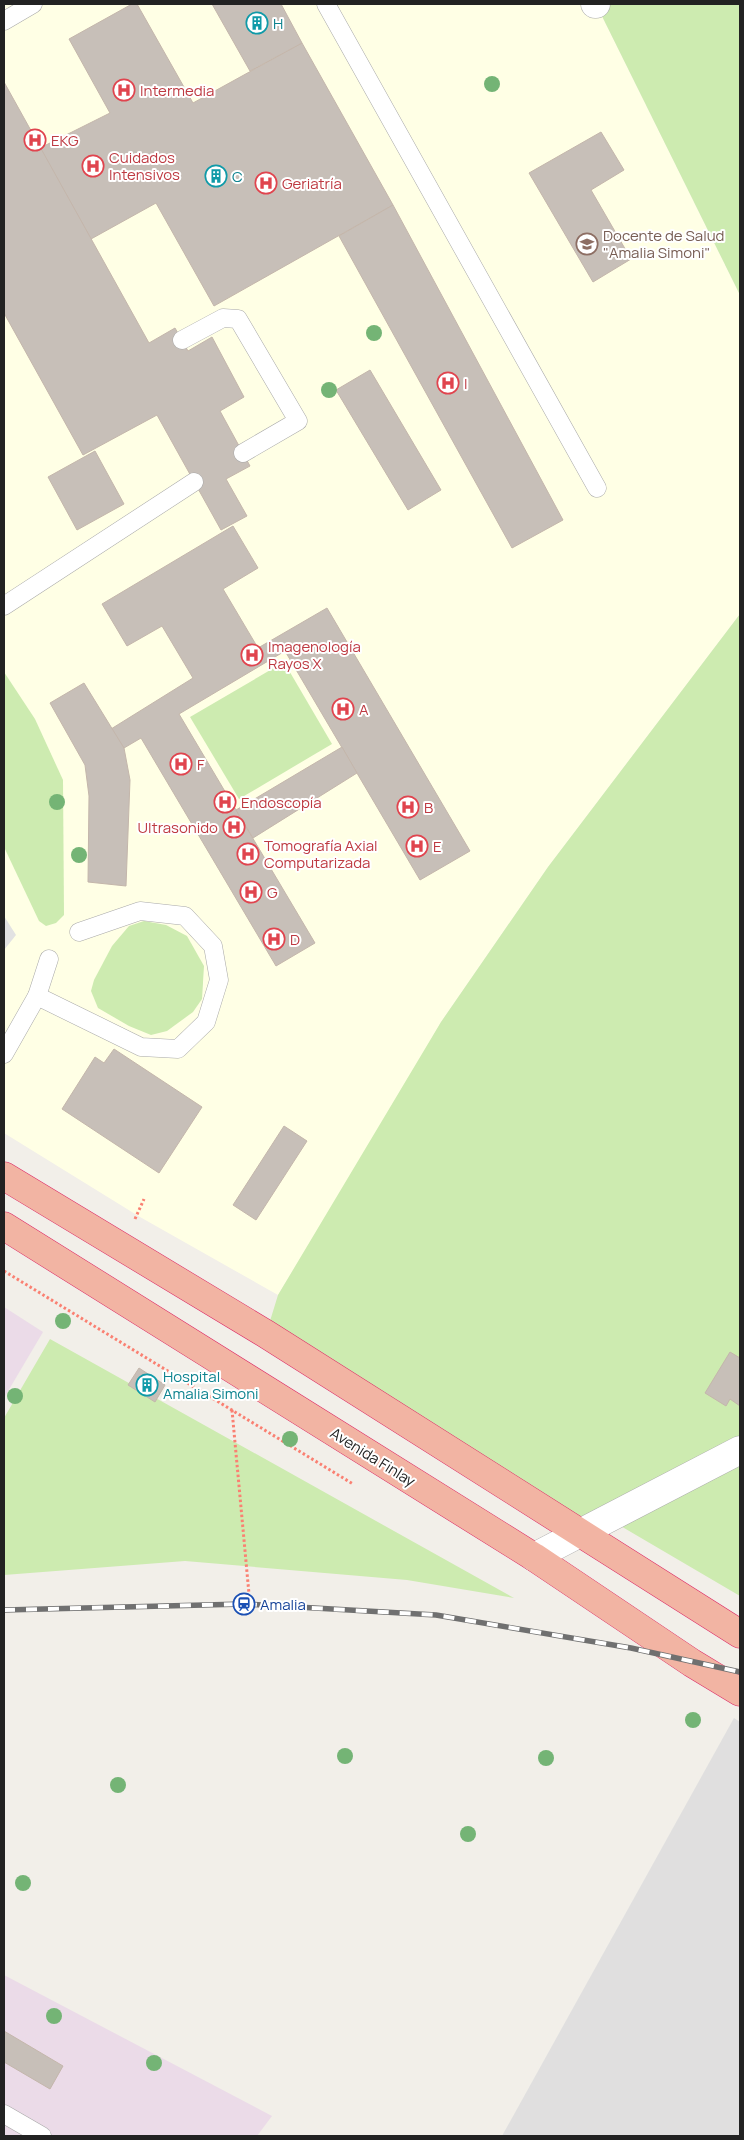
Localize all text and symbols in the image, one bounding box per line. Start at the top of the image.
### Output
building icon: H [245,11,269,35]
place label: H [273,13,283,34]
hospital icon: Intermedia [112,78,136,102]
place label: Intermedia [140,80,214,101]
hospital icon: EKG [23,128,47,152]
place label: EKG [51,130,79,151]
place label: Cuidados Intensivos [109,147,180,185]
hospital icon: Cuidados Intensivos [81,154,105,178]
building icon: C [204,164,228,188]
place label: C [232,166,243,187]
hospital icon: Geriatría [254,171,278,195]
place label: Geriatría [282,173,342,194]
place label: Docente de Salud "Amalia Simoni" [603,225,724,263]
school or university icon: Docente de Salud "Amalia Simoni" [575,232,599,256]
hospital icon: I [436,371,460,395]
place label: I [464,373,468,394]
place label: Imagenología Rayos X [268,636,361,674]
hospital icon: Imagenología Rayos X [240,643,264,667]
hospital icon: A [331,697,355,721]
place label: A [359,699,369,720]
hospital icon: F [169,752,193,776]
place label: F [197,754,205,775]
hospital icon: Endoscopía [213,790,237,814]
place label: Endoscopía [241,792,322,813]
hospital icon: B [396,795,420,819]
place label: B [424,797,433,818]
hospital icon: Ultrasonido [222,815,246,839]
place label: Ultrasonido [138,817,218,838]
hospital icon: E [405,834,429,858]
place label: Tomografía Axial Computarizada [264,835,378,873]
place label: E [433,836,442,857]
hospital icon: Tomografía Axial Computarizada [236,842,260,866]
hospital icon: G [239,880,263,904]
place label: G [267,882,278,903]
hospital icon: D [262,927,286,951]
place label: D [290,929,300,950]
place label: Hospital Amalia Simoni [163,1366,259,1404]
building icon: Hospital Amalia Simoni [135,1373,159,1397]
street label: Avenida Finlay [326,1422,420,1492]
station icon: Amalia [232,1592,256,1616]
place label: Amalia [260,1594,306,1615]

